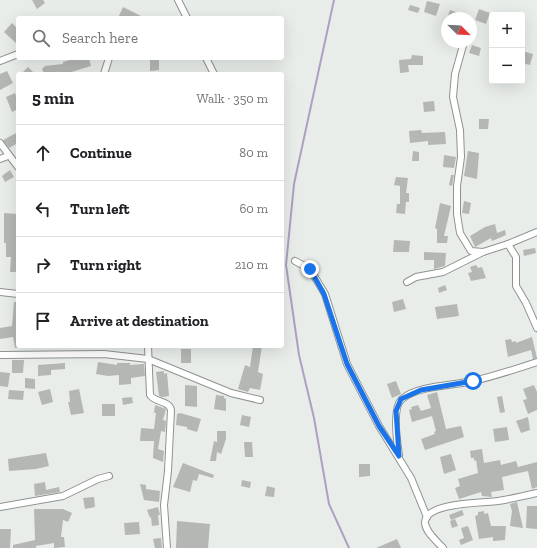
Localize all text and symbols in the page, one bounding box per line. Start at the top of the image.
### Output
north arrow [441,12,477,48]
map controls [489,12,525,84]
button: + [489,12,525,48]
search box [16,16,284,60]
icon: search [30,27,52,49]
text: Search here [62,29,138,47]
button: − [489,48,525,84]
text: 5 min [32,88,74,108]
text: Walk · 350 m [197,91,268,106]
icon: ahead [32,142,54,164]
text: Continue [70,144,132,162]
text: 80 m [239,145,268,160]
icon: left [32,198,54,220]
text: Turn left [70,200,130,218]
text: 60 m [239,201,268,216]
icon: right [32,254,54,276]
text: Turn right [70,256,141,274]
text: 210 m [235,257,268,272]
route end [301,260,319,278]
icon: arrive [32,310,54,332]
text: Arrive at destination [70,312,209,330]
route start [464,372,482,390]

